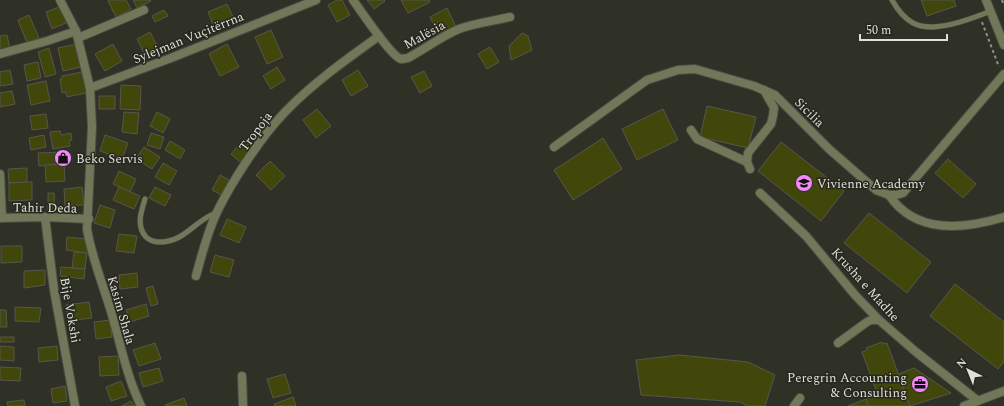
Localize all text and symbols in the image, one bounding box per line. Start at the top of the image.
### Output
street label: Sylejman Vuçitërrna [130,6,247,69]
street label: Malësia [400,15,450,55]
scale bar [860,16,947,42]
text: 50 m [866,21,891,40]
street label: Sicilia [790,93,829,133]
street label: Tropoja [234,107,278,156]
shop icon: Beko Servis [53,148,73,168]
place label: Beko Servis [76,149,143,169]
school or university icon: Vivienne Academy [794,173,814,193]
place label: Vivienne Academy [817,174,926,194]
street label: Tahir Deda [13,197,78,219]
street label: Krusha e Madhe [826,243,904,326]
street label: Kasim Shala [102,274,141,348]
street label: Bije Vokshi [54,276,86,345]
north arrow [948,350,988,390]
text: N [952,354,971,372]
place label: Peregrin Accounting & Consulting [787,368,907,403]
office icon: Peregrin Accounting & Consulting [910,374,930,394]

